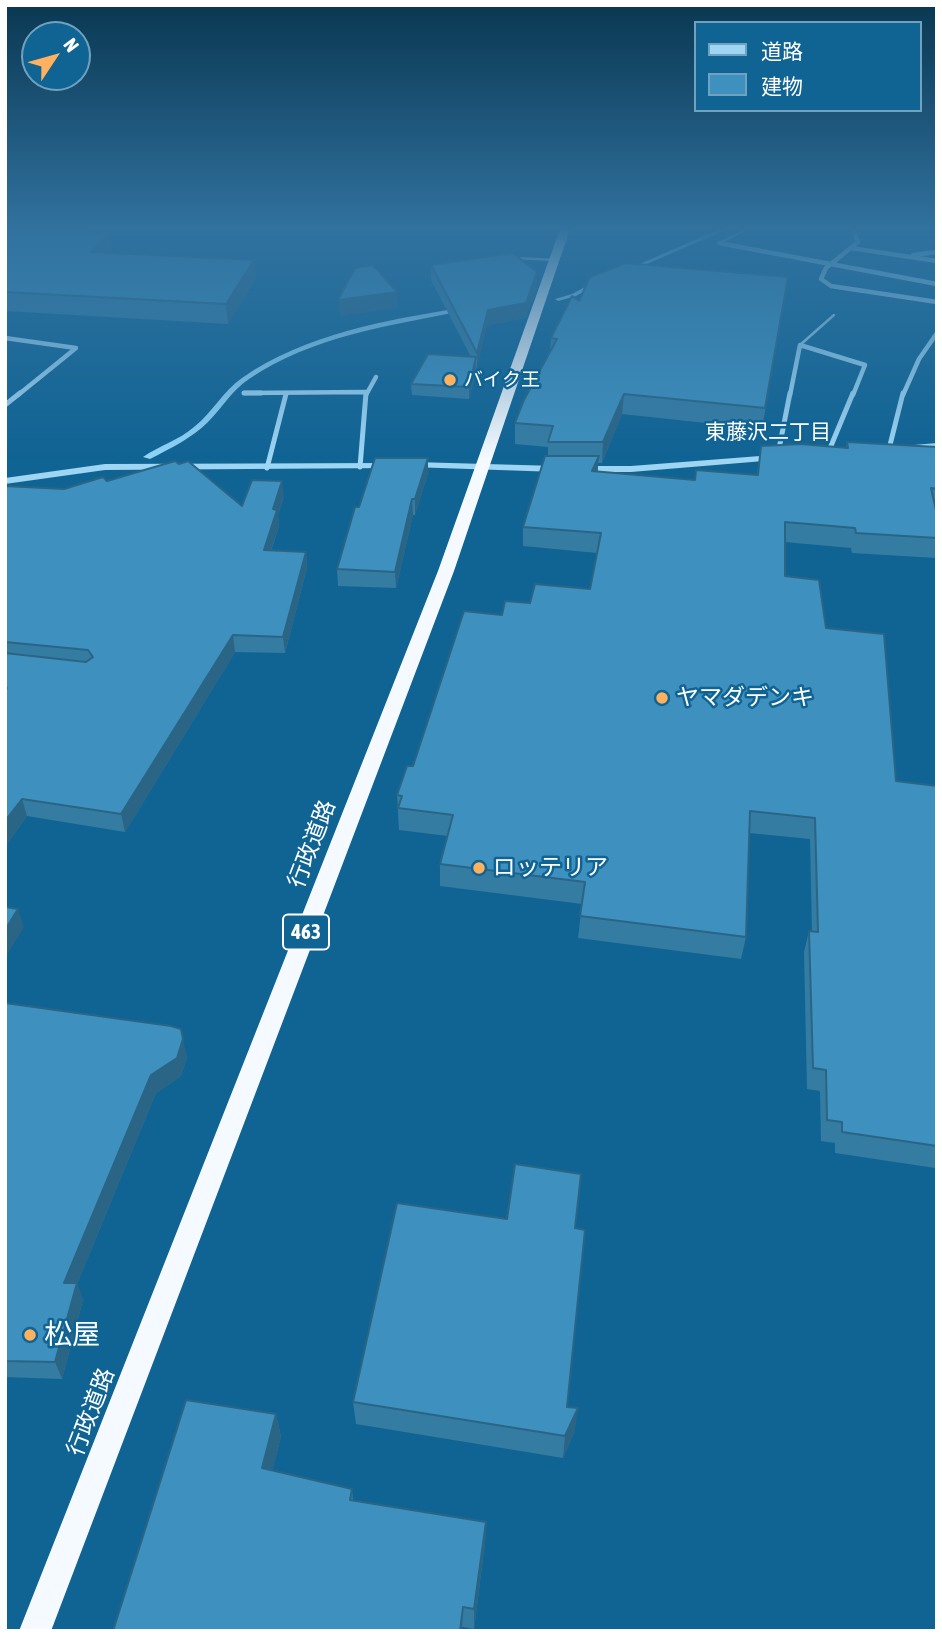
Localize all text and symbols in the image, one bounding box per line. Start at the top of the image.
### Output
north arrow [21,21,91,91]
legend [694,21,921,112]
text: N [59,34,84,56]
text: 道路 [761,39,803,63]
text: 建物 [761,74,803,98]
place label: バイク王 [464,369,540,391]
marker: バイク王 [442,372,458,388]
district label: 東藤沢二丁目 [705,419,831,445]
place label: ヤマダデンキ [676,684,814,712]
marker: ヤマダデンキ [654,690,670,706]
street label: 行政道路 [283,796,341,892]
place label: ロッテリア [493,854,608,882]
marker: ロッテリア [471,860,487,876]
road number: 463 [283,914,329,950]
place label: 松屋 [44,1318,100,1352]
marker: 松屋 [22,1327,38,1343]
street label: 行政道路 [62,1364,120,1460]

